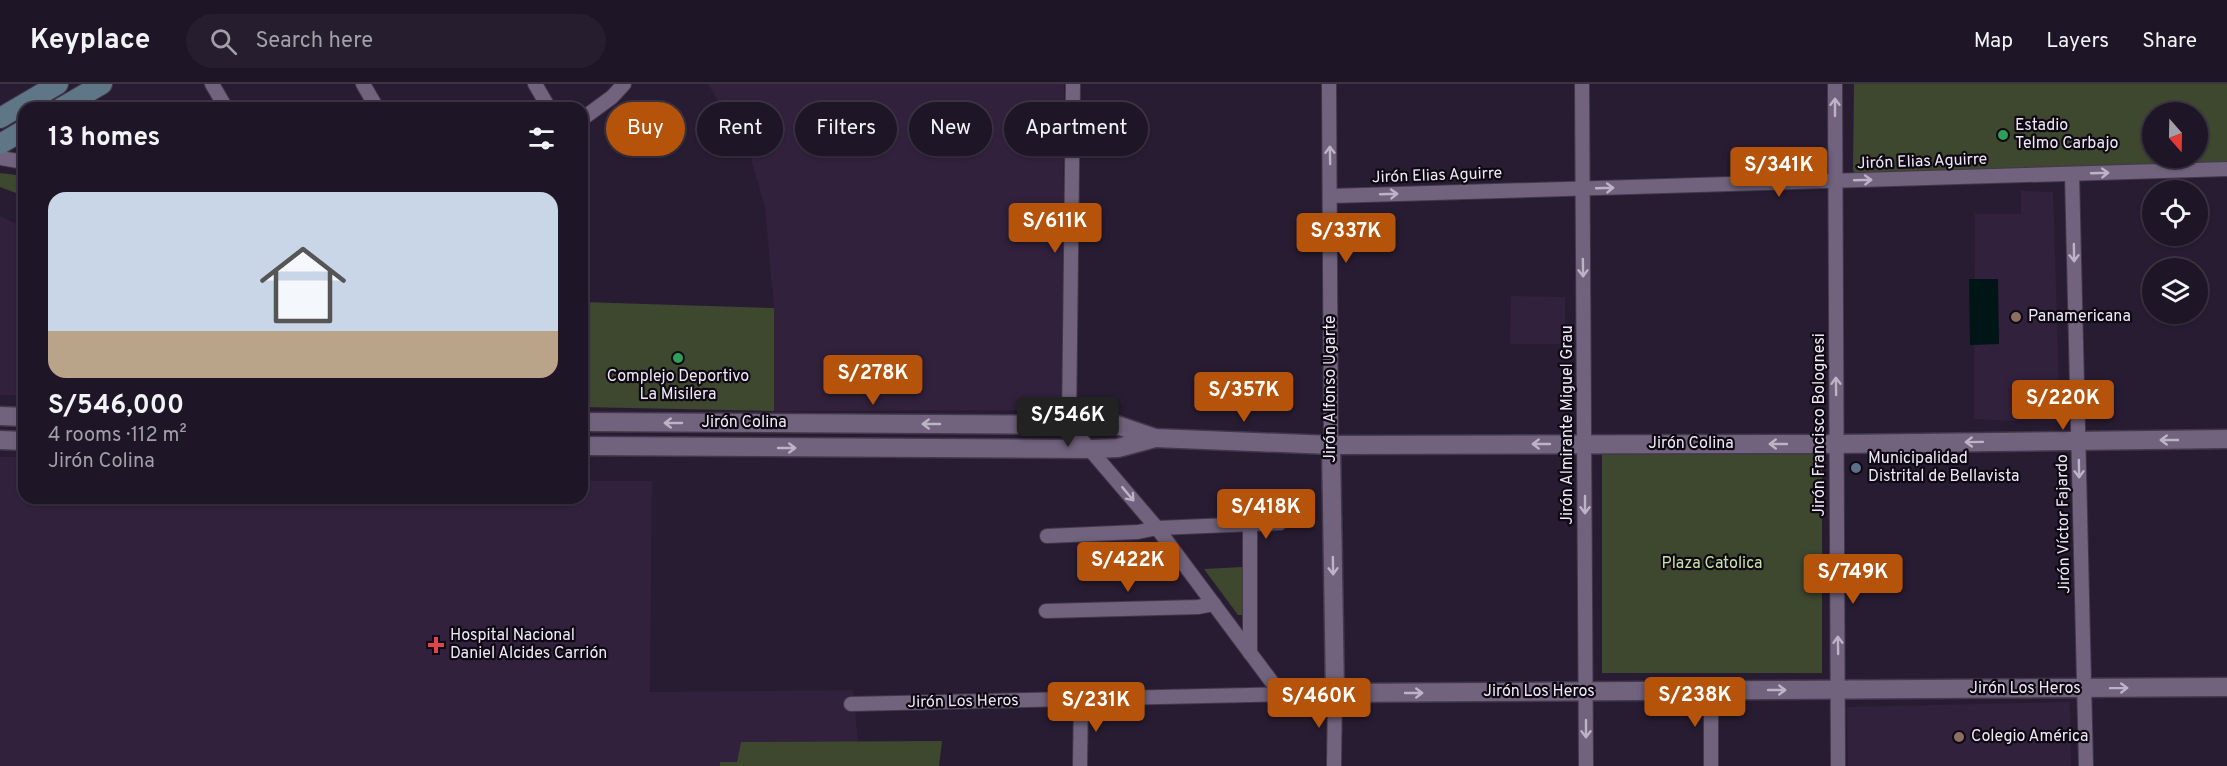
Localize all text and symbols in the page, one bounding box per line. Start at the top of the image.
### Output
search box [186,14,606,68]
text: Keyplace [30,23,150,59]
icon: search [207,25,240,58]
text: Search here [255,28,373,55]
text: Map [1974,28,2013,55]
text: Layers [2046,28,2109,55]
text: Share [2142,28,2197,55]
one-way arrow [1829,97,1841,117]
chip: Buy [606,102,685,156]
chip: Rent [697,102,783,156]
chip: Filters [795,102,897,156]
chip: New [909,102,992,156]
chip: Apartment [1004,102,1148,156]
north arrow [2142,102,2208,168]
map controls [2142,102,2208,324]
place label: Estadio Telmo Carbajo [2015,116,2118,154]
text: 13 homes [48,122,160,155]
icon: filters [525,122,558,155]
marker: Estadio Telmo Carbajo [1996,128,2010,142]
one-way arrow [1324,146,1336,166]
pin: S/341K [1730,147,1828,198]
street label: Jirón Elias Aguirre [1856,150,1988,174]
text: S/341K [1744,153,1814,179]
street label: Jirón Elias Aguirre [1371,164,1503,188]
one-way arrow [2089,167,2109,178]
one-way arrow [1853,174,1873,185]
button: locate [2142,180,2208,246]
one-way arrow [1595,182,1615,193]
one-way arrow [1379,188,1399,200]
pin: S/611K [1006,203,1104,254]
text: S/611K [1023,209,1087,235]
pin: S/337K [1297,213,1395,264]
text: S/337K [1311,219,1381,245]
icon: home [249,231,357,339]
one-way arrow [2068,243,2080,263]
one-way arrow [1577,257,1589,277]
button: layers [2142,258,2208,324]
place label: Panamericana [2028,307,2131,327]
marker: Panamericana [2009,310,2023,324]
street label: Jirón Alfonso Ugarte [1321,315,1341,463]
street label: Jirón Almirante Miguel Grau [1558,325,1578,525]
street label: Jirón Francisco Bolognesi [1810,333,1830,517]
marker: Complejo Deportivo La Misilera [671,351,685,365]
pin: S/278K [824,355,922,406]
text: S/278K [837,361,909,387]
place label: Complejo Deportivo La Misilera [607,367,749,405]
pin: S/357K [1195,372,1293,423]
one-way arrow [1830,376,1842,396]
text: S/357K [1208,378,1280,404]
pin: S/220K [2014,380,2112,431]
text: S/220K [2026,386,2100,412]
text: S/546,000 [48,390,184,423]
pin: S/546K [1019,397,1117,448]
text: S/546K [1031,403,1105,429]
street label: Jirón Colina [701,413,787,433]
one-way arrow [664,417,684,429]
one-way arrow [922,418,942,430]
text: 4 rooms · 112 m² [48,423,187,449]
street label: Jirón Colina [1648,434,1734,454]
one-way arrow [2159,434,2179,446]
one-way arrow [1964,436,1984,448]
one-way arrow [1532,438,1552,450]
one-way arrow [1769,438,1789,450]
one-way arrow [777,442,797,453]
text: Jirón Colina [48,449,155,475]
place label: Municipalidad Distrital de Bellavista [1868,449,2019,487]
street label: Jirón Víctor Fajardo [2053,454,2075,594]
one-way arrow [2074,458,2085,478]
marker: Municipalidad Distrital de Bellavista [1849,461,1863,475]
one-way arrow [1121,486,1135,501]
pin: S/418K [1217,489,1315,540]
one-way arrow [1579,494,1591,514]
text: S/418K [1231,495,1301,521]
pin: S/422K [1079,542,1177,593]
text: S/422K [1091,548,1165,574]
park label: Plaza Catolica [1662,554,1762,574]
pin: S/749K [1804,554,1902,605]
one-way arrow [1327,556,1339,576]
text: S/749K [1818,560,1888,586]
place label: Hospital Nacional Daniel Alcides Carrión [450,626,607,664]
one-way arrow [1832,635,1844,655]
marker: Hospital Nacional Daniel Alcides Carrión [427,636,445,654]
pin: S/238K [1646,677,1744,728]
pin: S/460K [1270,678,1368,729]
street label: Jirón Los Heros [1969,679,2081,699]
pin: S/231K [1047,682,1145,733]
street label: Jirón Los Heros [1483,682,1595,702]
one-way arrow [2109,682,2129,694]
text: S/238K [1658,683,1732,709]
text: S/460K [1282,684,1356,710]
one-way arrow [1767,684,1787,696]
one-way arrow [1404,687,1424,699]
text: S/231K [1062,688,1130,714]
street label: Jirón Los Heros [907,691,1019,713]
one-way arrow [1580,718,1592,738]
place label: Colegio América [1971,727,2088,747]
marker: Colegio América [1952,730,1966,744]

